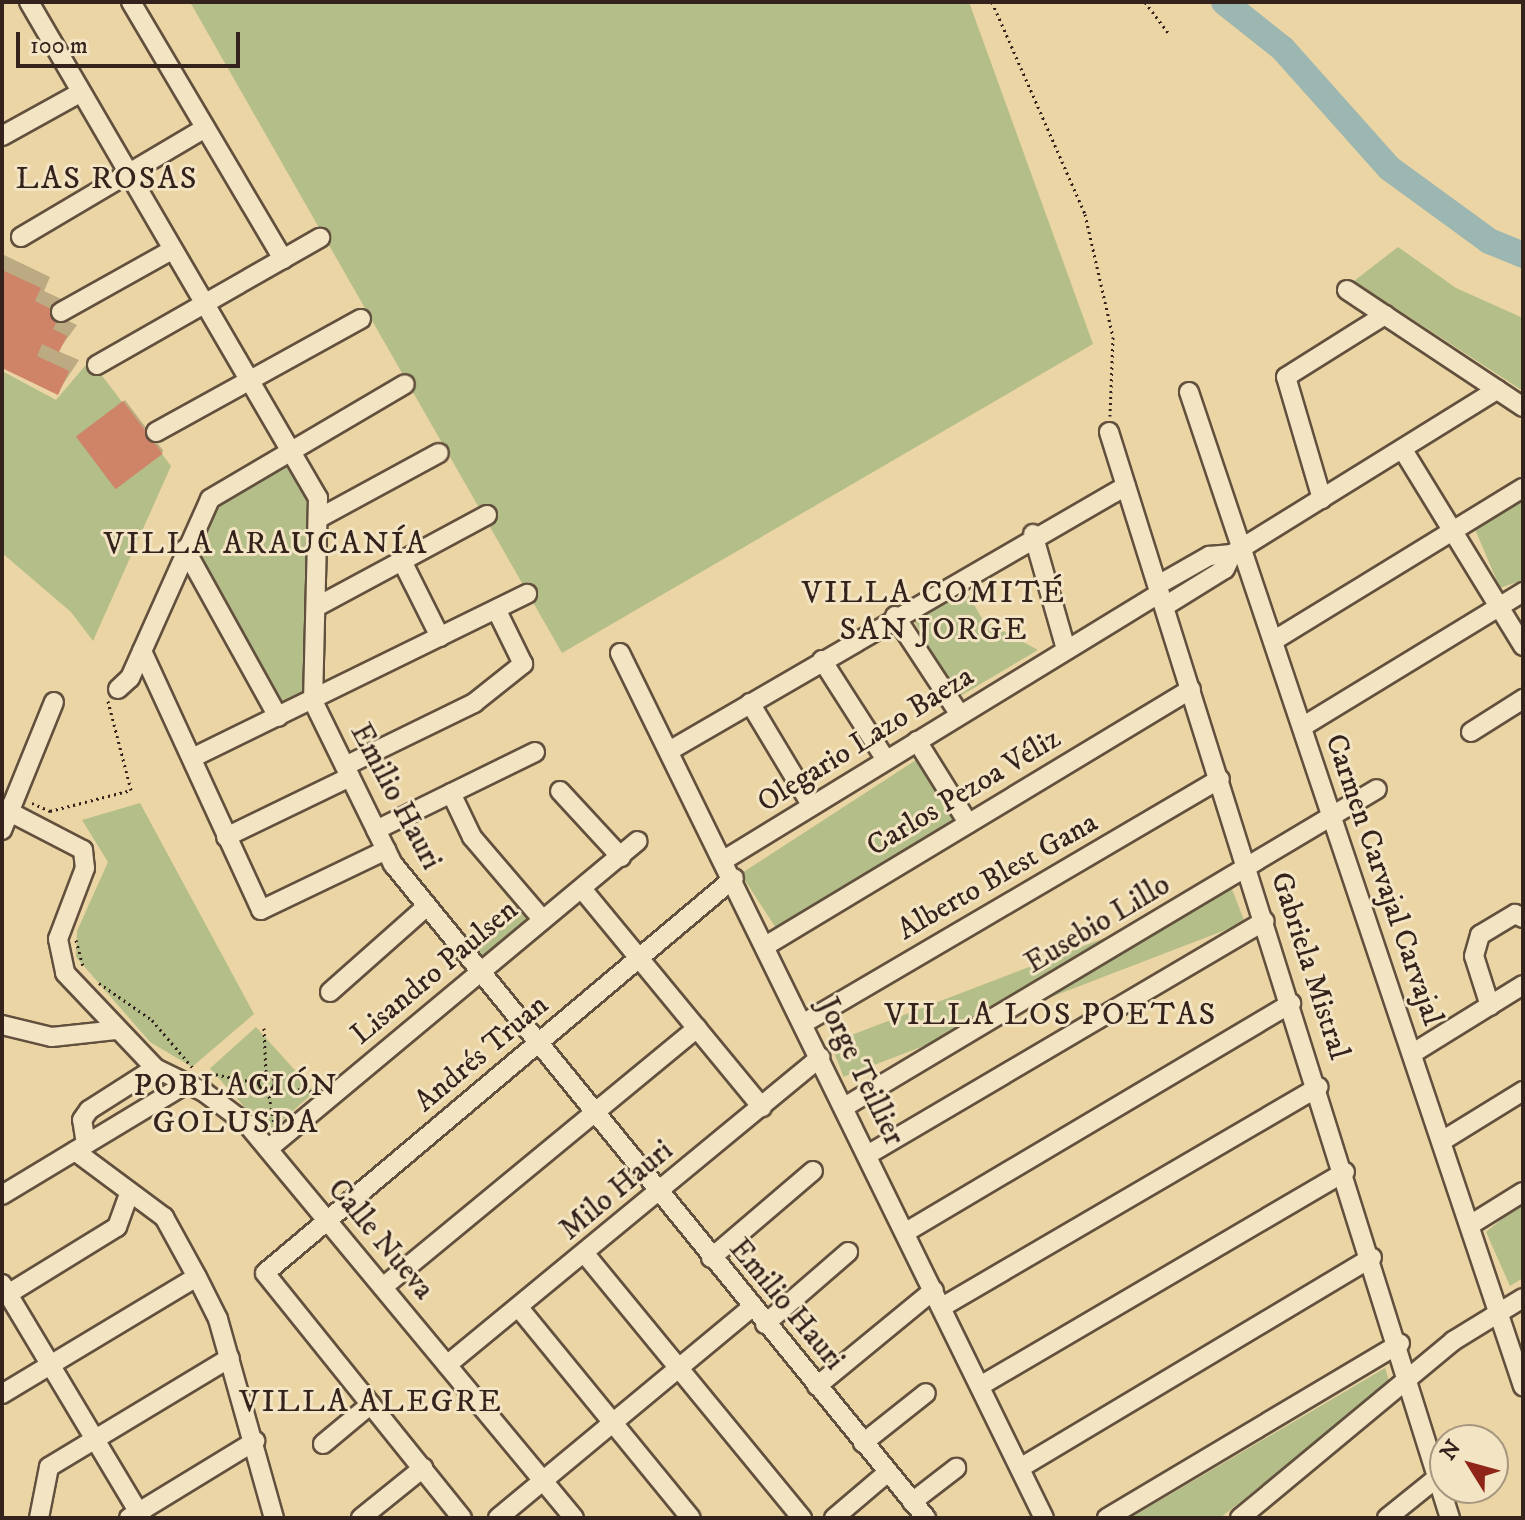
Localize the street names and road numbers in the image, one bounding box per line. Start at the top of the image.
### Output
street label: Olegario Lazo Baeza [751,659,981,821]
street label: Emilio Hauri [341,718,449,876]
street label: Carlos Pezoa Véliz [861,721,1067,865]
street label: Carmen Carvajal Carvajal [1316,730,1450,1030]
street label: Alberto Blest Gana [892,805,1104,949]
street label: Eusebio Lillo [1019,868,1177,982]
street label: Gabriela Mistral [1262,868,1356,1064]
street label: Lisandro Paulsen [344,893,526,1053]
street label: Andrés Truan [408,988,556,1120]
street label: Jorge Teillier [809,992,911,1152]
street label: Milo Hauri [553,1133,681,1249]
street label: Calle Nueva [319,1172,441,1308]
street label: Emilio Hauri [721,1232,851,1378]

